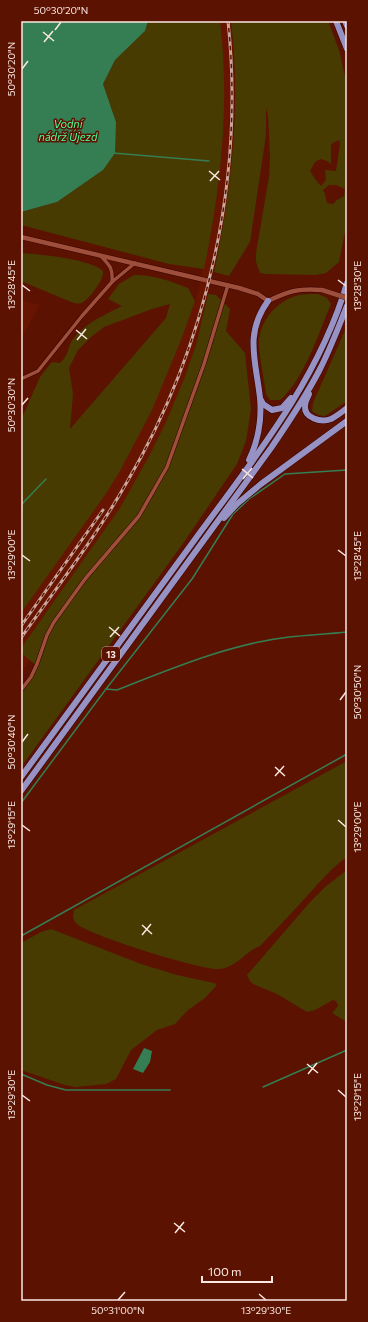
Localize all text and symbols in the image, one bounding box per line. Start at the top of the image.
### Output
text: 50°30'20"N [34,4,88,16]
text: 50°30'20"N [5,42,17,96]
water label: Vodní nádrž Újezd [39,117,98,143]
text: 13°28'45"E [5,260,17,310]
text: 13°28'30"E [351,261,363,311]
text: 50°30'30"N [5,378,17,432]
text: 13°29'00"E [5,529,17,580]
text: 13°28'45"E [351,531,363,581]
road number: 13 [102,647,120,661]
text: 50°30'50"N [351,665,363,719]
text: 50°30'40"N [5,715,17,770]
text: 13°29'15"E [5,801,17,849]
text: 13°29'00"E [351,801,363,852]
text: 13°29'30"E [5,1070,17,1120]
text: 13°29'15"E [351,1073,363,1121]
scale bar [202,1258,272,1284]
text: 100 m [208,1264,242,1278]
text: 50°31'00"N [91,1304,145,1316]
text: 13°29'30"E [241,1304,291,1316]

